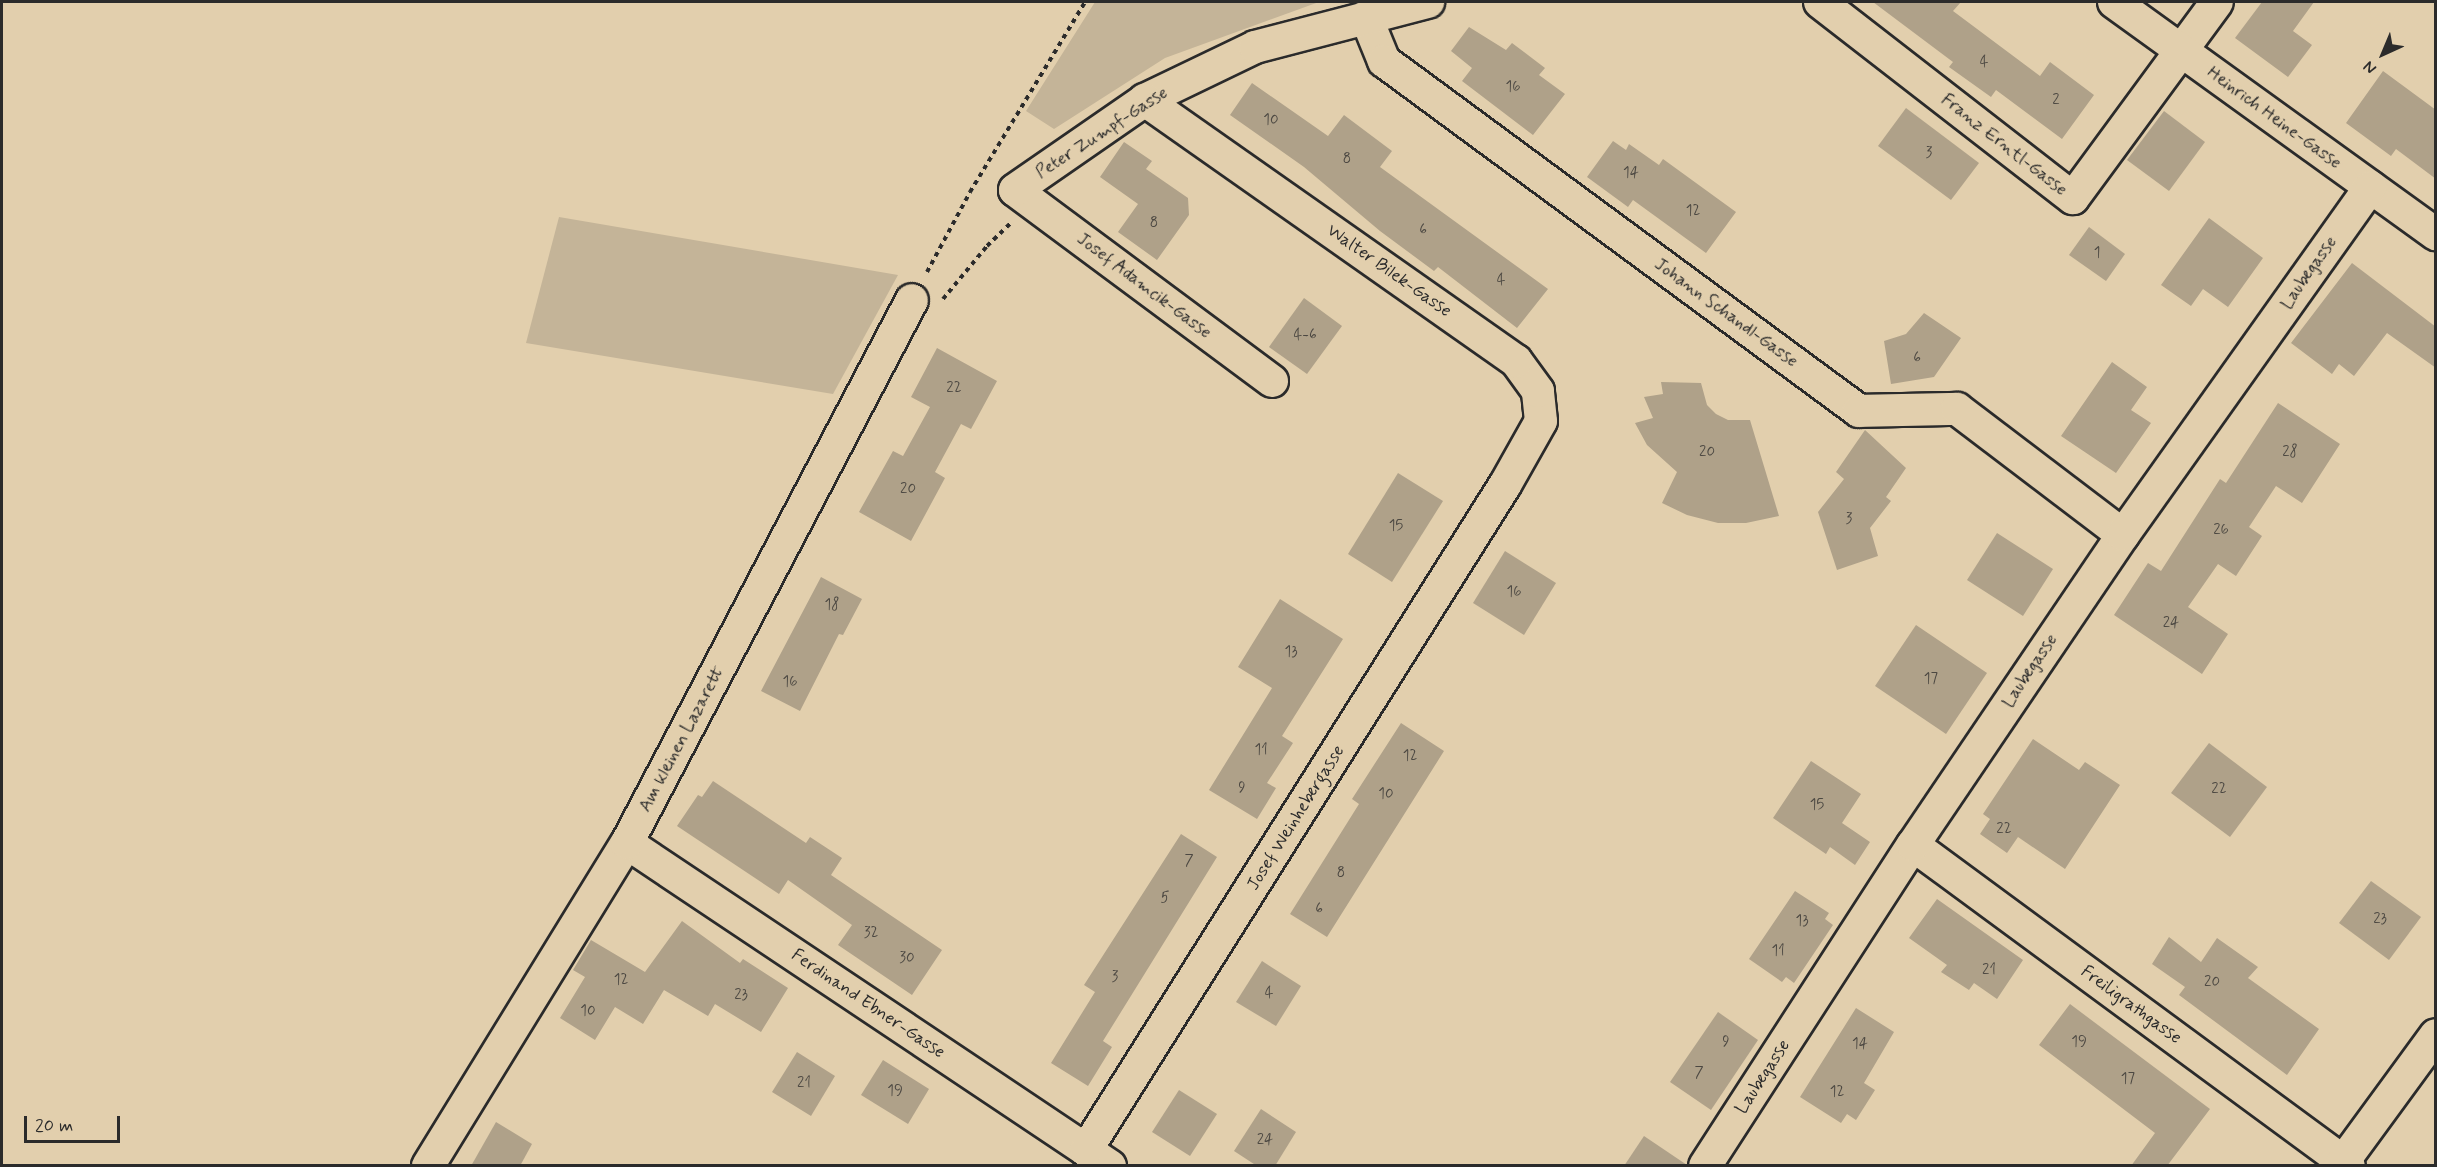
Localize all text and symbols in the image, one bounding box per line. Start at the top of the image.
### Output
north arrow [2353,24,2413,84]
house number: 4 [1980,54,1988,72]
text: N [2359,56,2381,79]
street label: Heinrich Heine-Gasse [2202,62,2346,174]
house number: 16 [1506,79,1520,97]
street label: Peter Zumpf-Gasse [1033,83,1171,183]
street label: Franz Erntl-Gasse [1940,91,2068,199]
house number: 2 [2052,92,2060,110]
house number: 10 [1263,112,1279,130]
house number: 3 [1926,145,1932,163]
house number: 8 [1343,151,1351,169]
house number: 14 [1623,165,1639,183]
house number: 12 [1686,203,1700,221]
house number: 8 [1150,215,1158,233]
street label: Walter Bilek-Gasse [1322,220,1456,322]
house number: 6 [1419,222,1427,240]
street label: Josef Adamcik-Gasse [1072,228,1216,344]
street label: Laubegasse [2276,232,2342,314]
house number: 1 [2094,245,2100,263]
street label: Johann Schandl-Gasse [1650,253,1802,373]
house number: 4 [1497,272,1505,290]
house number: 4-6 [1293,327,1317,345]
house number: 6 [1913,350,1921,368]
house number: 22 [946,380,962,398]
house number: 20 [1699,444,1715,462]
house number: 28 [2282,444,2298,462]
house number: 20 [900,481,916,499]
house number: 3 [1846,511,1852,529]
house number: 15 [1389,518,1403,536]
house number: 26 [2213,522,2229,540]
house number: 16 [1507,584,1521,602]
house number: 18 [825,597,839,615]
house number: 24 [2163,615,2179,633]
street label: Laubegasse [1997,630,2063,712]
house number: 13 [1284,644,1298,662]
street label: Am kleinen Lazarett [634,662,730,816]
house number: 17 [1924,671,1938,689]
house number: 16 [783,674,797,692]
street label: Josef Weinhebergasse [1243,741,1349,895]
house number: 11 [1254,742,1268,760]
house number: 12 [1403,748,1417,766]
house number: 9 [1238,780,1246,798]
house number: 22 [2211,781,2227,799]
house number: 10 [1378,786,1394,804]
house number: 15 [1810,797,1824,815]
house number: 22 [1996,821,2012,839]
house number: 7 [1184,853,1194,871]
house number: 8 [1337,865,1345,883]
house number: 5 [1161,890,1169,908]
house number: 6 [1315,901,1323,919]
house number: 23 [2373,911,2387,929]
house number: 13 [1795,913,1809,931]
house number: 32 [864,925,878,943]
house number: 11 [1771,943,1785,961]
street label: Ferdinand Ebner-Gasse [787,944,949,1064]
house number: 30 [899,950,915,968]
street label: Freiligrathgasse [2076,961,2186,1049]
house number: 21 [1982,962,1996,980]
house number: 3 [1112,969,1118,987]
house number: 12 [614,972,628,990]
house number: 20 [2204,974,2220,992]
house number: 4 [1265,985,1273,1003]
house number: 23 [734,987,748,1005]
house number: 10 [580,1003,596,1021]
house number: 9 [1722,1034,1730,1052]
house number: 19 [2071,1034,2087,1052]
street label: Laubegasse [1731,1036,1795,1118]
house number: 14 [1852,1036,1868,1054]
house number: 7 [1694,1065,1704,1083]
house number: 17 [2121,1071,2135,1089]
house number: 21 [797,1075,811,1093]
house number: 19 [887,1083,903,1101]
house number: 12 [1830,1084,1844,1102]
scale bar [27,1104,123,1142]
text: 20 m [35,1114,73,1138]
house number: 24 [1257,1132,1273,1150]

